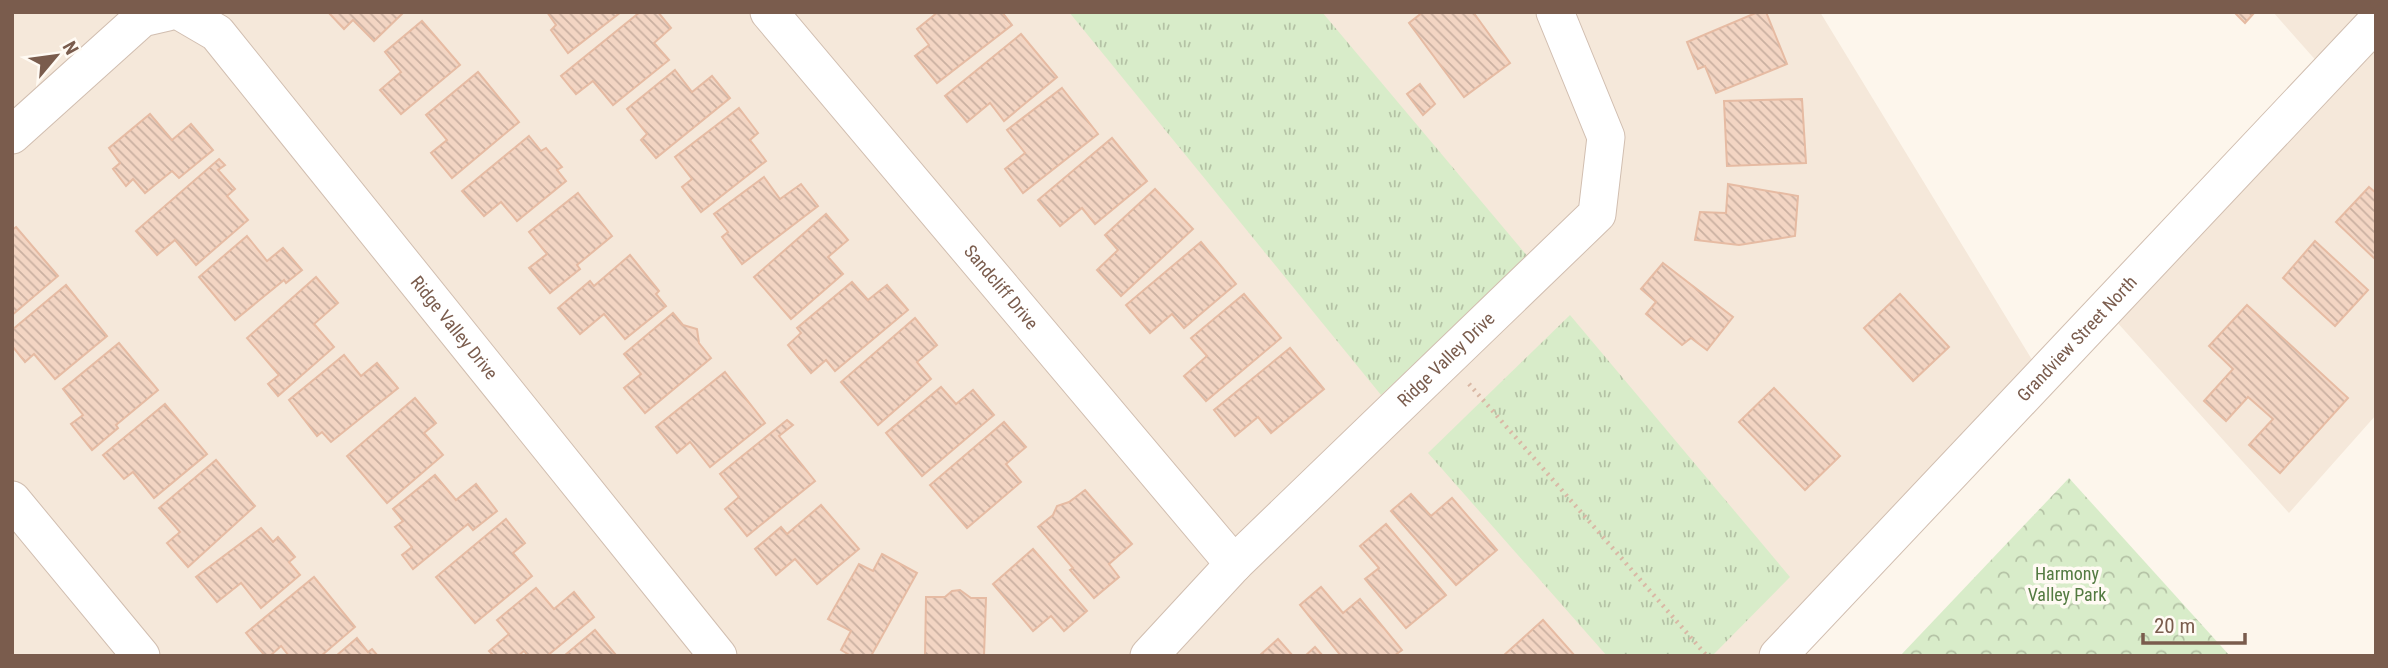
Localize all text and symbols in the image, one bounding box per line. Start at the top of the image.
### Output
north arrow [21,21,91,91]
text: N [58,37,83,59]
street label: Sandcliff Drive [960,241,1043,333]
street label: Grandview Street North [2013,271,2141,406]
street label: Ridge Valley Drive [407,272,502,383]
street label: Ridge Valley Drive [1393,308,1499,411]
park label: Harmony Valley Park [2028,563,2106,605]
scale bar [2143,602,2244,646]
text: 20 m [2154,614,2195,638]

